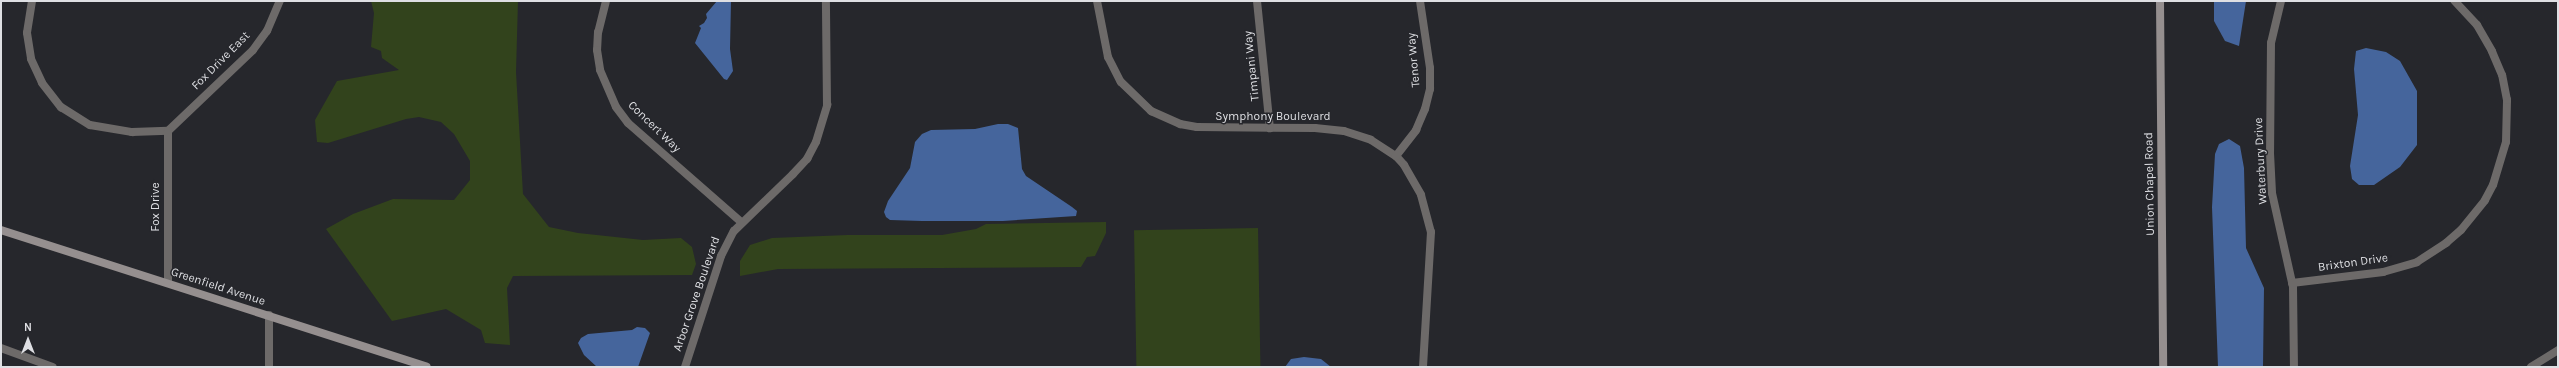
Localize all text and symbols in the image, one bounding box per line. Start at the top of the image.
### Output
street label: Fox Drive East [189,29,253,93]
street label: Timpani Way [1241,30,1263,102]
street label: Tenor Way [1404,32,1424,88]
street label: Concert Way [625,98,683,156]
street label: Symphony Boulevard [1215,110,1331,124]
street label: Waterbury Drive [2252,117,2270,205]
street label: Union Chapel Road [2142,132,2158,236]
street label: Fox Drive [149,182,163,232]
street label: Arbor Grove Boulevard [671,235,723,353]
street label: Brixton Drive [2317,251,2389,275]
street label: Greenfield Avenue [169,265,267,309]
north arrow [8,320,48,360]
text: N [24,321,32,334]

